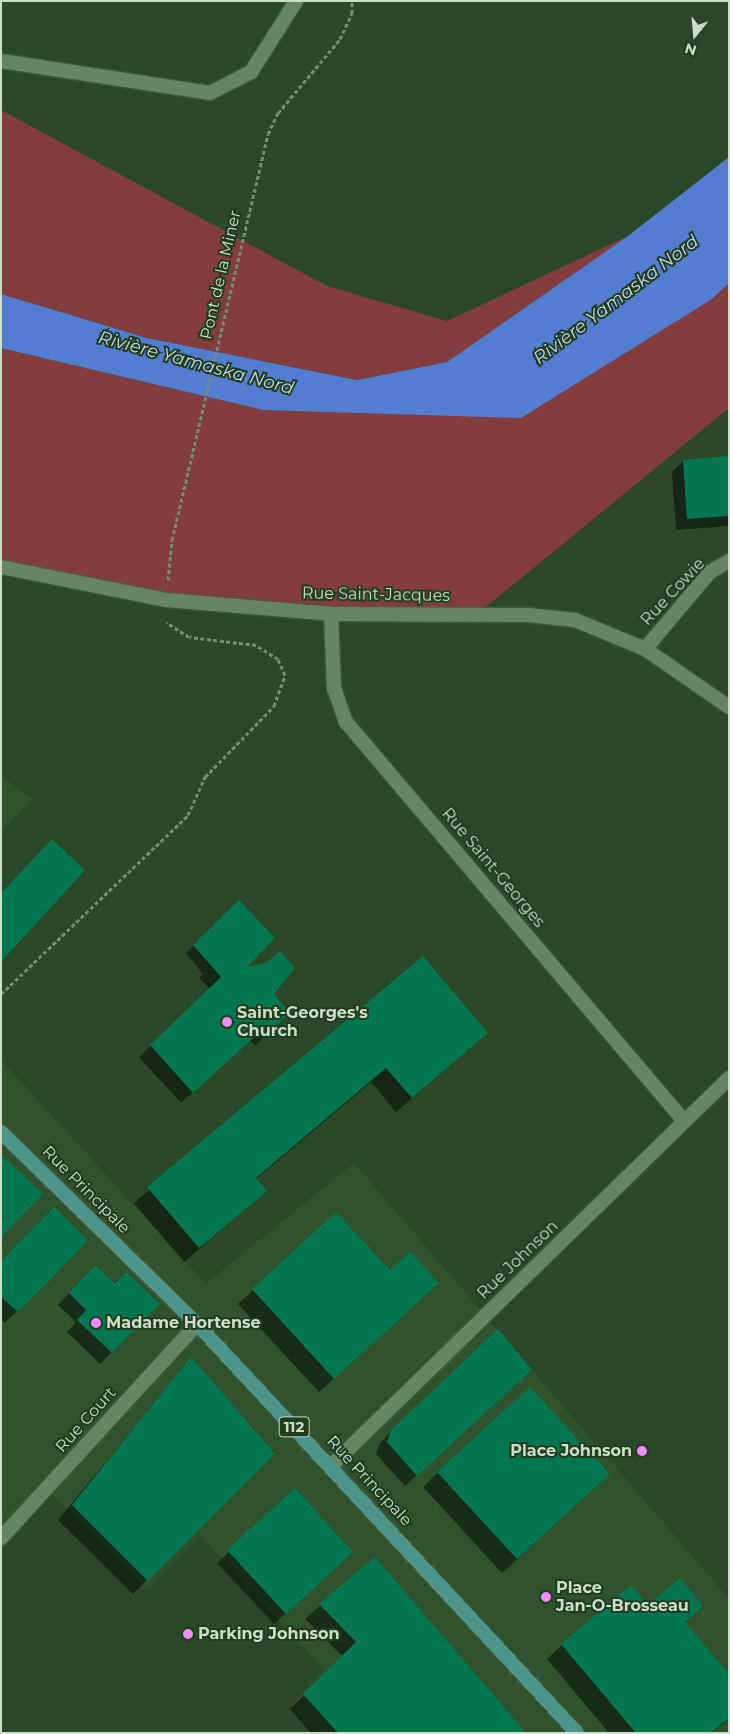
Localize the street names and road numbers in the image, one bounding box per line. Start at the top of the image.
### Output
street label: Pont de la Miner [197,209,245,341]
street label: Rue Cowie [637,554,709,630]
street label: Rue Saint-Jacques [302,584,450,606]
street label: Rue Saint-Georges [437,804,549,932]
street label: Rue Principale [38,1142,134,1238]
street label: Rue Johnson [474,1217,562,1303]
street label: Rue Court [52,1383,120,1457]
road number: 112 [278,1414,310,1440]
street label: Rue Principale [322,1432,416,1530]

